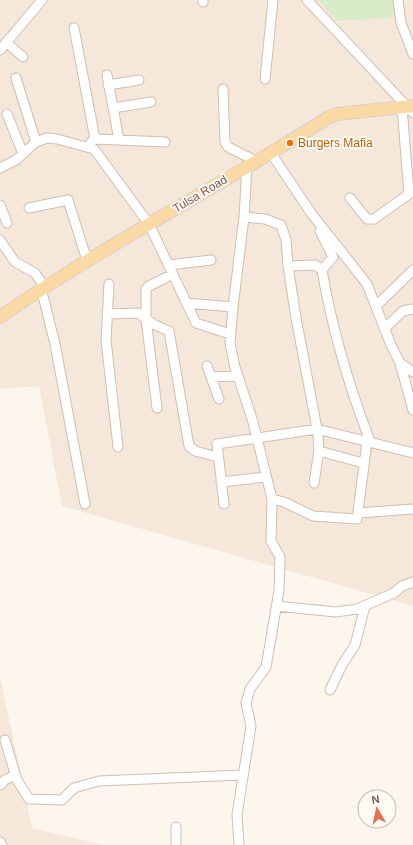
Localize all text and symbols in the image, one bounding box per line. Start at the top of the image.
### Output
place label: Burgers Mafia [298,136,373,150]
marker: Burgers Mafia [285,138,295,148]
street label: Tulsa Road [170,172,230,216]
north arrow [357,789,397,829]
text: N [371,793,380,806]

